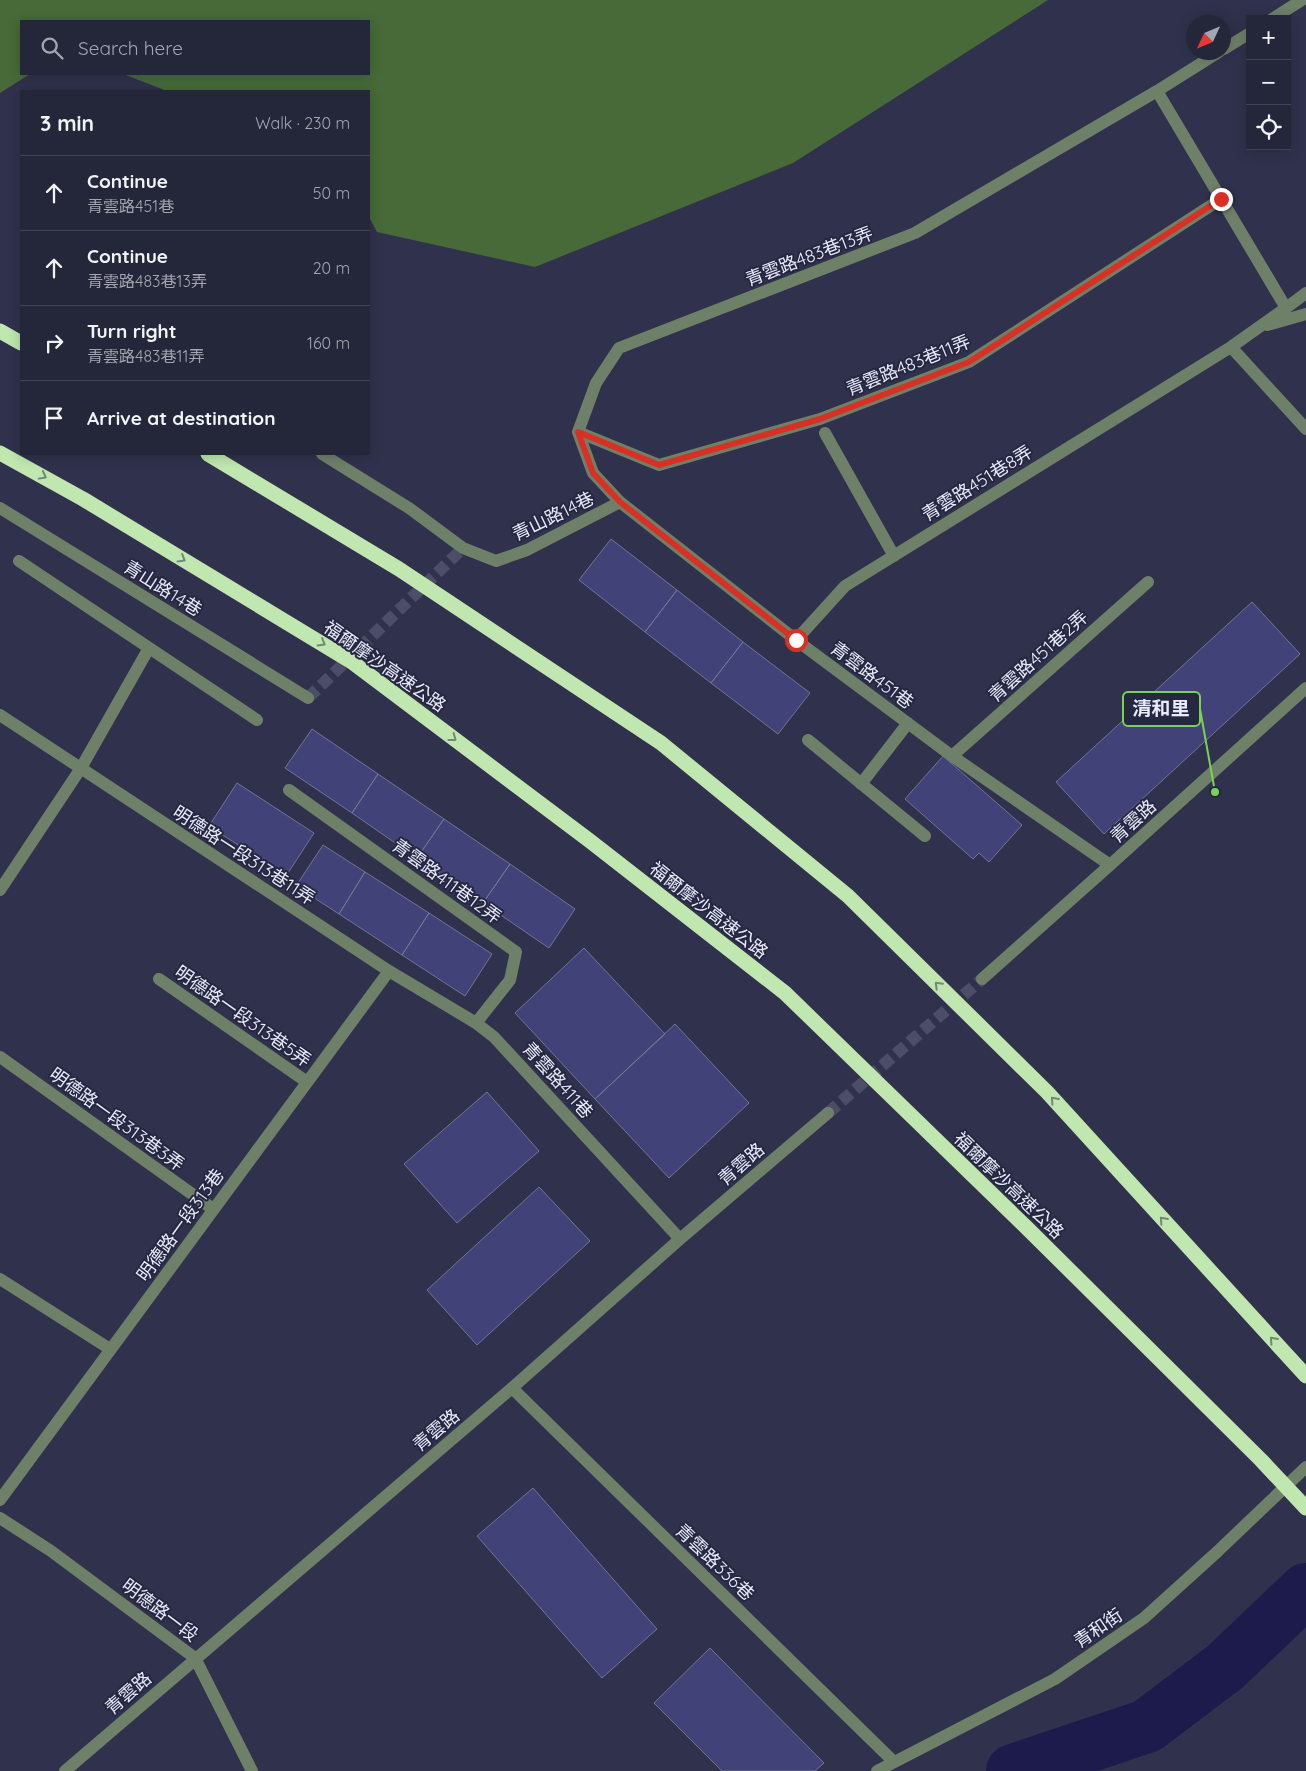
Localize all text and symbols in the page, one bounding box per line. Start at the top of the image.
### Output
north arrow [1186,15,1231,60]
map controls [1246,15,1291,150]
button: + [1246,15,1291,60]
search box [20,20,370,75]
icon: search [38,34,66,62]
text: Search here [78,36,183,60]
button: − [1246,60,1291,105]
button: locate [1246,105,1291,150]
text: 3 min [40,110,94,136]
text: Walk · 230 m [255,113,350,133]
text: Continue [87,169,168,193]
icon: ahead [40,179,68,207]
text: 50 m [313,183,350,203]
route end [1210,188,1233,211]
text: 青雲路451巷 [87,196,174,216]
street label: 青雲路483巷13弄 [742,221,876,291]
text: Continue [87,244,168,268]
icon: ahead [40,254,68,282]
text: 20 m [313,258,350,278]
text: 青雲路483巷13弄 [87,271,207,291]
text: Turn right [87,319,176,343]
icon: right [40,329,68,357]
street label: 青雲路483巷11弄 [843,330,973,400]
text: 160 m [307,333,350,353]
text: 青雲路483巷11弄 [87,346,204,366]
icon: arrive [40,404,68,432]
text: Arrive at destination [87,406,276,430]
street label: 青雲路451巷8弄 [918,440,1036,526]
one-way arrow [37,470,46,480]
street label: 青山路14巷 [508,486,598,546]
one-way arrow [177,552,186,562]
street label: 青山路14巷 [120,555,206,621]
street label: 青雲路451巷2弄 [983,605,1093,707]
street label: 福爾摩沙高速公路 [319,615,451,717]
route start [785,629,808,652]
one-way arrow [316,636,325,646]
street label: 青雲路451巷 [826,636,918,714]
callout: 清和里 [1123,692,1200,726]
text: 清和里 [1132,696,1190,720]
one-way arrow [447,732,457,741]
street label: 青雲路 [1105,794,1161,848]
street label: 明德路一段313巷11弄 [169,800,319,910]
street label: 青雲路411巷12弄 [388,834,506,928]
street label: 福爾摩沙高速公路 [645,857,773,963]
street label: 明德路一段313巷5弄 [170,960,316,1072]
one-way arrow [935,982,944,991]
street label: 青雲路411巷 [518,1037,598,1123]
street label: 明德路一段313巷3弄 [45,1062,189,1176]
one-way arrow [1051,1096,1060,1105]
street label: 福爾摩沙高速公路 [949,1127,1069,1243]
street label: 青雲路 [713,1138,769,1190]
street label: 明德路一段313巷 [131,1164,229,1286]
one-way arrow [1160,1216,1169,1225]
one-way arrow [1270,1336,1279,1345]
street label: 青雲路 [408,1404,464,1456]
street label: 青雲路336巷 [671,1519,759,1605]
street label: 明德路一段 [117,1574,203,1646]
street label: 青和街 [1069,1603,1127,1653]
street label: 青雲路 [100,1667,156,1719]

